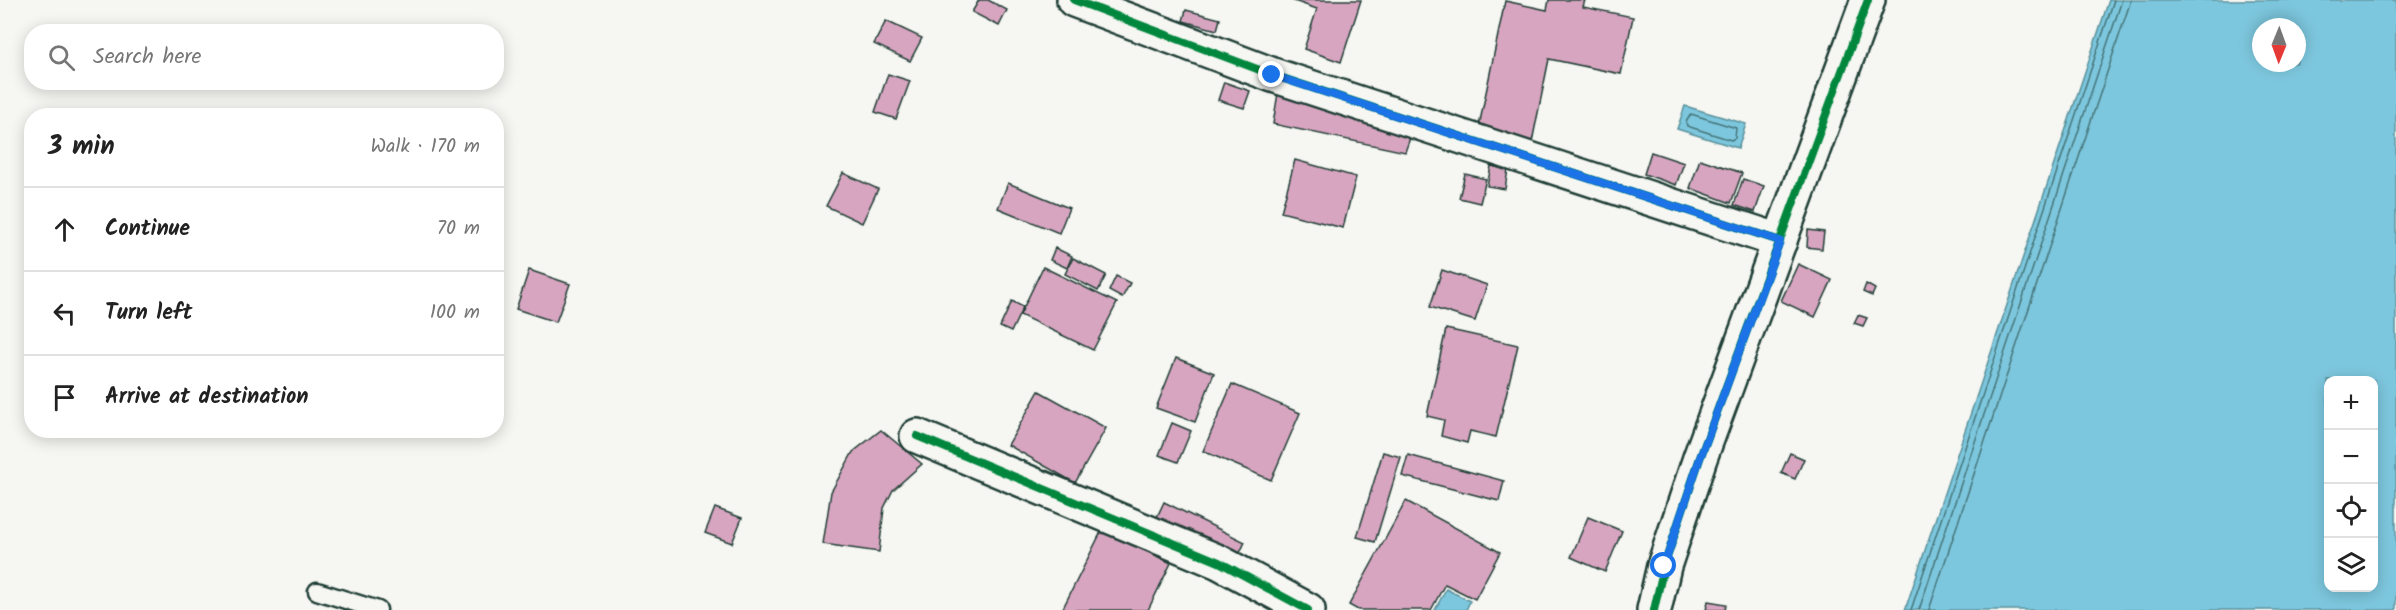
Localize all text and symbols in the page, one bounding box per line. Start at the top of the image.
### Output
north arrow [2252,18,2306,72]
search box [24,24,504,90]
text: Search here [93,40,201,75]
icon: search [45,41,78,74]
route end [1258,61,1284,87]
text: 3 min [48,126,115,168]
text: Walk · 170 m [370,131,480,163]
text: Continue [105,212,190,247]
icon: ahead [48,213,81,246]
text: 70 m [437,213,480,245]
text: Turn left [105,296,192,331]
icon: left [48,297,81,330]
text: 100 m [430,297,480,329]
map controls [2324,376,2378,592]
button: + [2324,376,2378,430]
text: Arrive at destination [105,380,308,415]
icon: arrive [48,381,81,414]
button: − [2324,430,2378,484]
button: locate [2324,484,2378,538]
button: layers [2324,538,2378,592]
route start [1650,552,1676,578]

